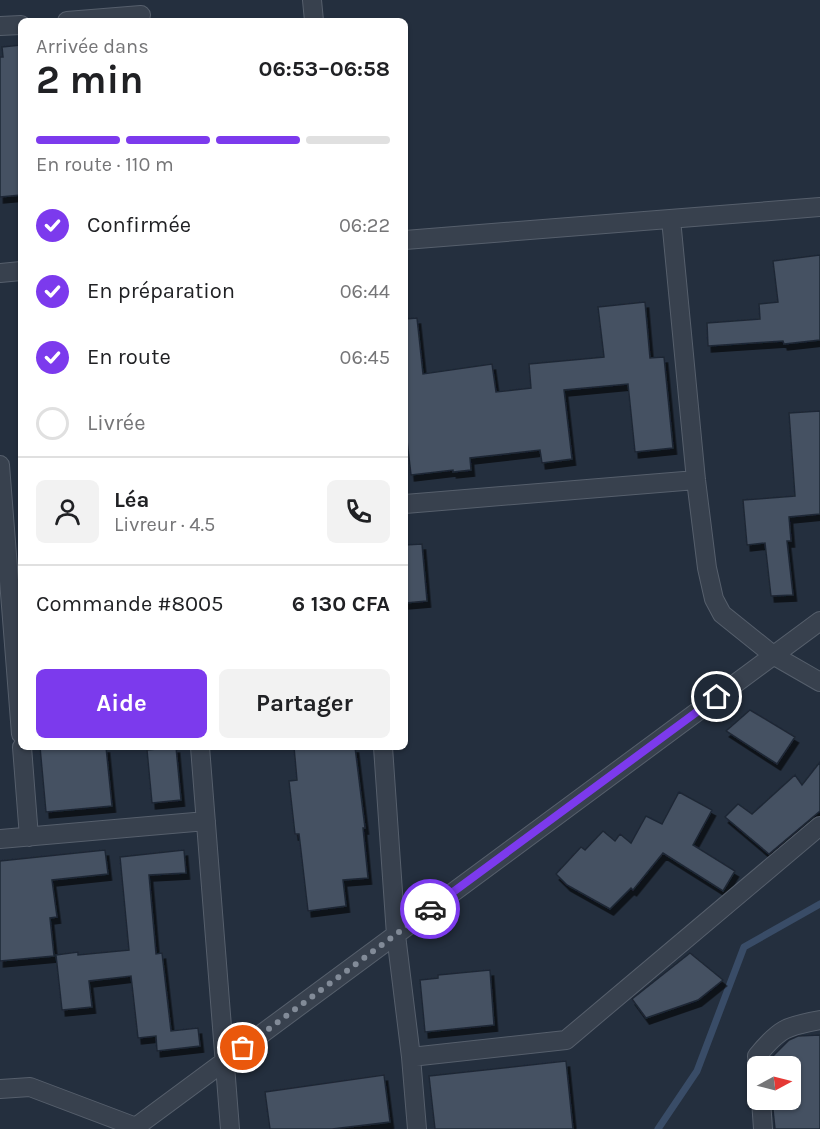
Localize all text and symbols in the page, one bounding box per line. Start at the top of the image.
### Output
text: Arrivée dans [36,35,149,58]
text: 06:53–06:58 [259,56,390,82]
text: 2 min [36,57,144,103]
text: En route · 110 m [36,153,174,176]
icon: check [36,209,69,242]
text: Confirmée [87,212,191,238]
text: 06:22 [339,214,390,237]
icon: check [36,275,69,308]
text: En préparation [87,278,235,304]
text: 06:44 [340,280,390,303]
icon: check [36,341,69,374]
text: En route [87,344,171,370]
text: 06:45 [340,346,390,369]
text: Livrée [87,410,145,436]
button: person [36,480,99,543]
button: phone [327,480,390,543]
text: Léa [114,487,149,513]
text: Livreur · 4.5 [114,513,215,536]
text: Commande #8005 [36,591,223,617]
text: 6 130 CFA [292,591,390,617]
button: Aide [36,669,207,738]
button: Partager [219,669,390,738]
pin [691,671,742,722]
icon: home [700,680,733,713]
courier [400,879,460,939]
icon: car [414,893,447,926]
pin [217,1022,268,1073]
icon: bag [226,1031,259,1064]
north arrow [747,1056,801,1110]
map controls [747,1056,801,1110]

